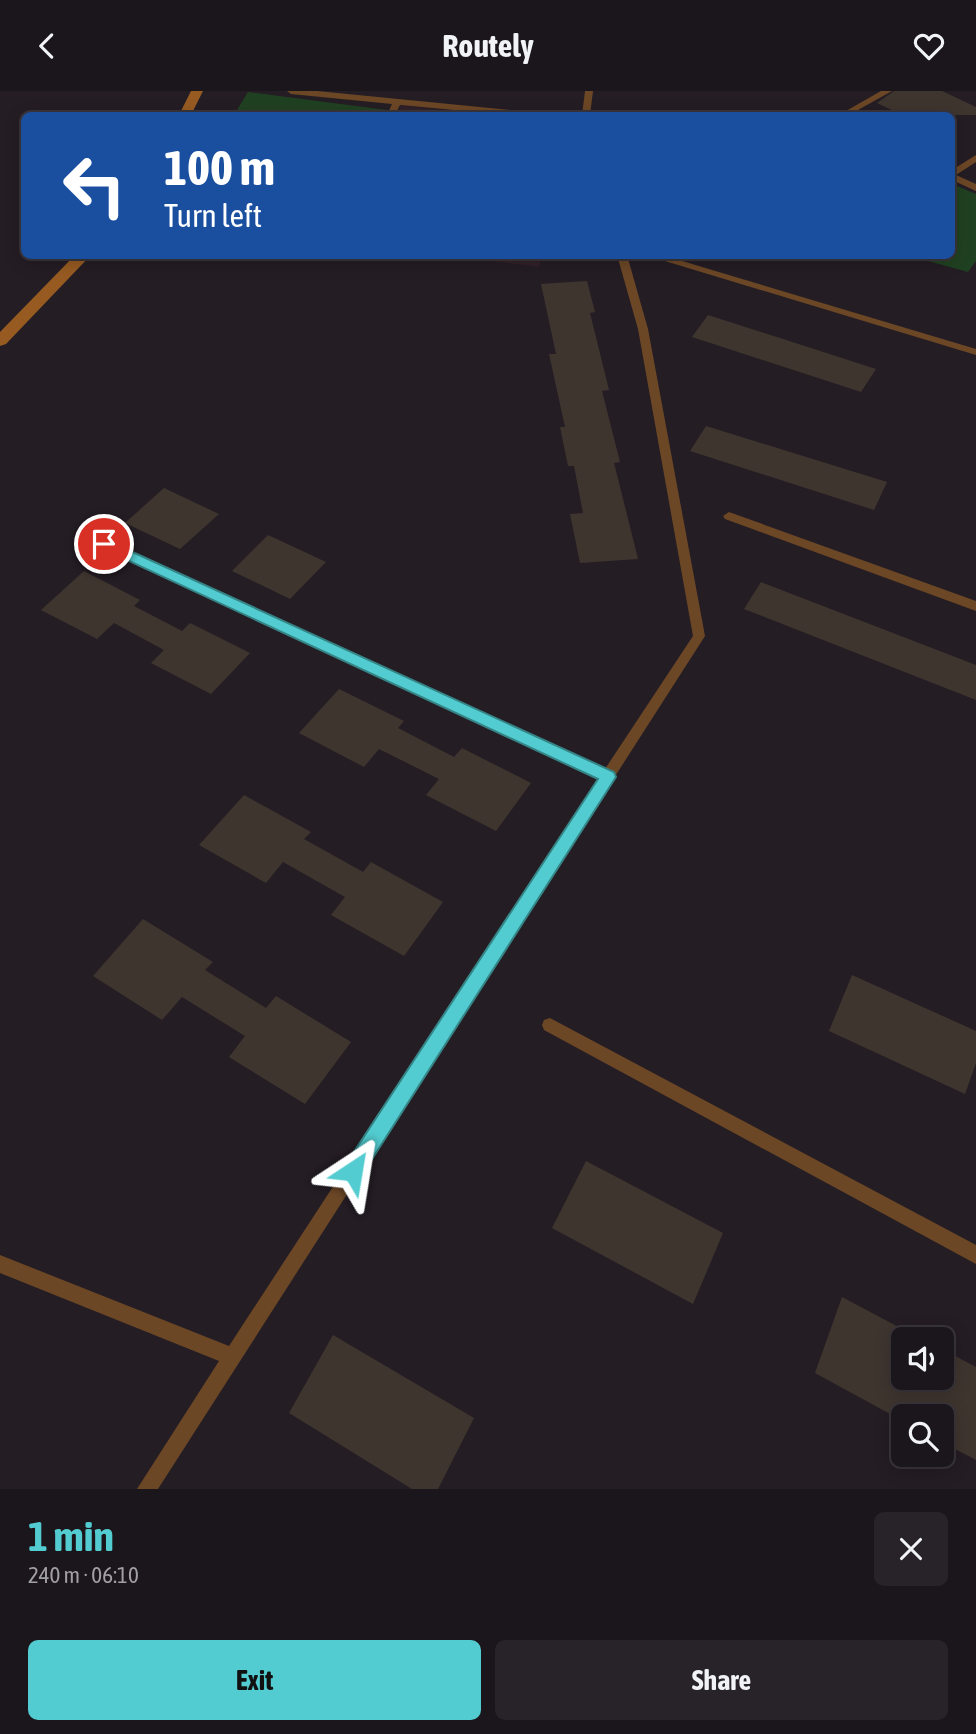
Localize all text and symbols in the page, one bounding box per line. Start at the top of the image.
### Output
icon: back [28,27,66,65]
text: Routely [442,27,534,64]
icon: heart [910,27,948,65]
text: 100 m [164,139,275,195]
icon: left [49,140,140,231]
text: Turn left [164,197,262,234]
pin [74,514,134,574]
icon: arrive [85,525,123,563]
position arrow [316,1134,390,1208]
map controls [891,1327,954,1467]
button: sound [891,1327,954,1390]
button: search [891,1404,954,1467]
text: 1 min [28,1512,114,1560]
button: close [874,1512,948,1586]
text: 240 m · 06:10 [28,1562,139,1588]
button: Exit [28,1640,481,1720]
button: Share [495,1640,948,1720]

